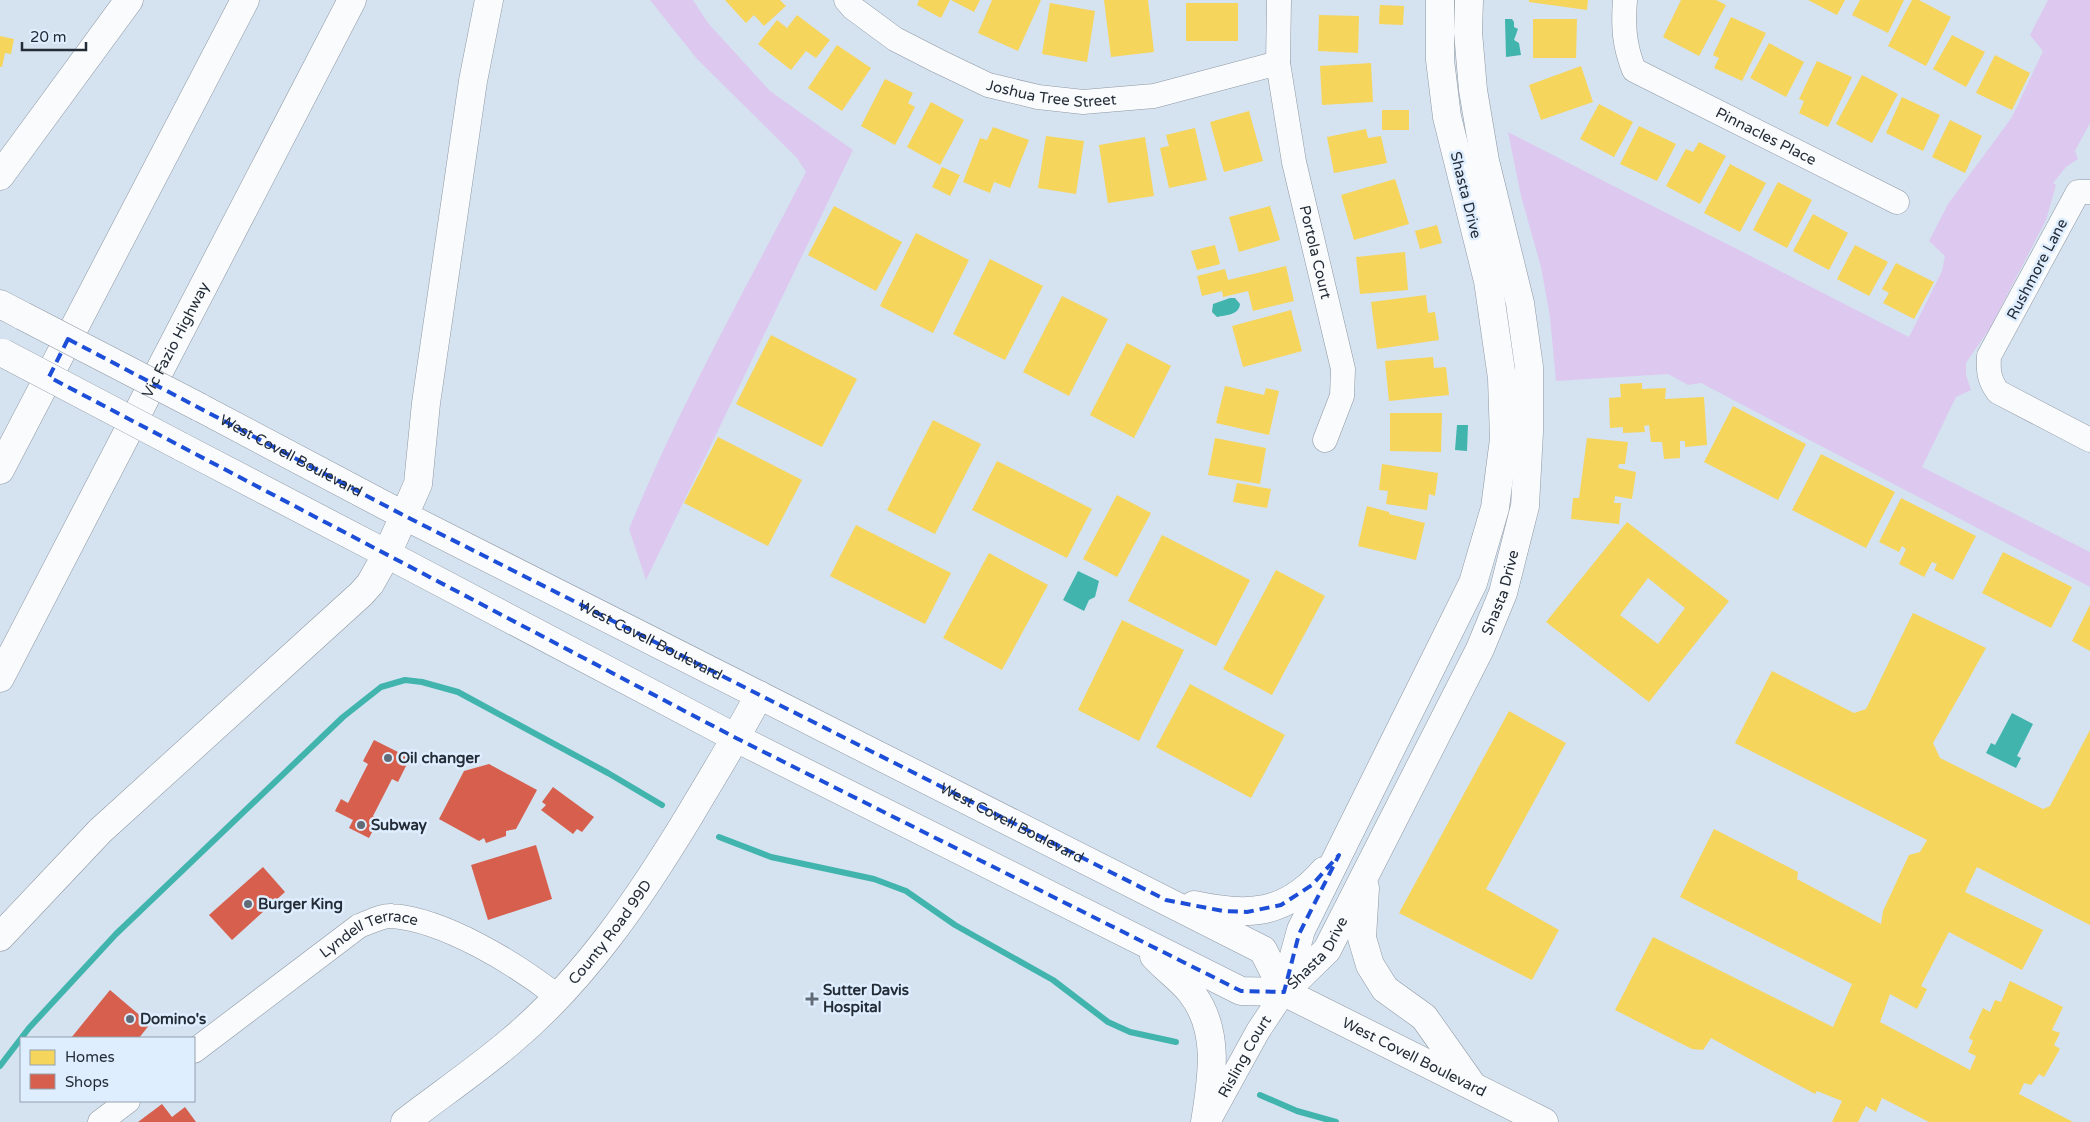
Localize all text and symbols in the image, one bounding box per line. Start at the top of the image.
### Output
scale bar [22,20,86,52]
text: 20 m [30,28,67,46]
street label: Joshua Tree Street [985,76,1117,111]
street label: Pinnacles Place [1713,103,1819,169]
street label: Shasta Drive [1447,150,1485,240]
street label: Portola Court [1296,204,1335,301]
street label: Rushmore Lane [2003,215,2071,323]
street label: Vic Fazio Highway [138,279,213,401]
street label: West Covell Boulevard [217,411,365,501]
street label: Shasta Drive [1478,548,1523,638]
street label: West Covell Boulevard [575,596,725,684]
place label: Oil changer [398,749,480,768]
marker: Oil changer [382,752,394,764]
street label: West Covell Boulevard [937,779,1087,867]
place label: Subway [371,816,427,835]
marker: Subway [355,819,367,831]
street label: County Road 99D [564,876,655,988]
place label: Burger King [258,895,343,914]
marker: Burger King [242,898,254,910]
street label: Lyndell Terrace [316,907,420,962]
street label: Shasta Drive [1283,914,1351,993]
place label: Sutter Davis Hospital [823,981,909,1017]
marker: Sutter Davis Hospital [805,992,819,1006]
place label: Domino's [140,1010,206,1028]
street label: Risling Court [1214,1012,1275,1101]
marker: Domino's [124,1013,136,1025]
street label: West Covell Boulevard [1339,1014,1489,1101]
legend [20,1037,195,1102]
text: Homes [65,1048,115,1066]
text: Shops [65,1073,109,1091]

